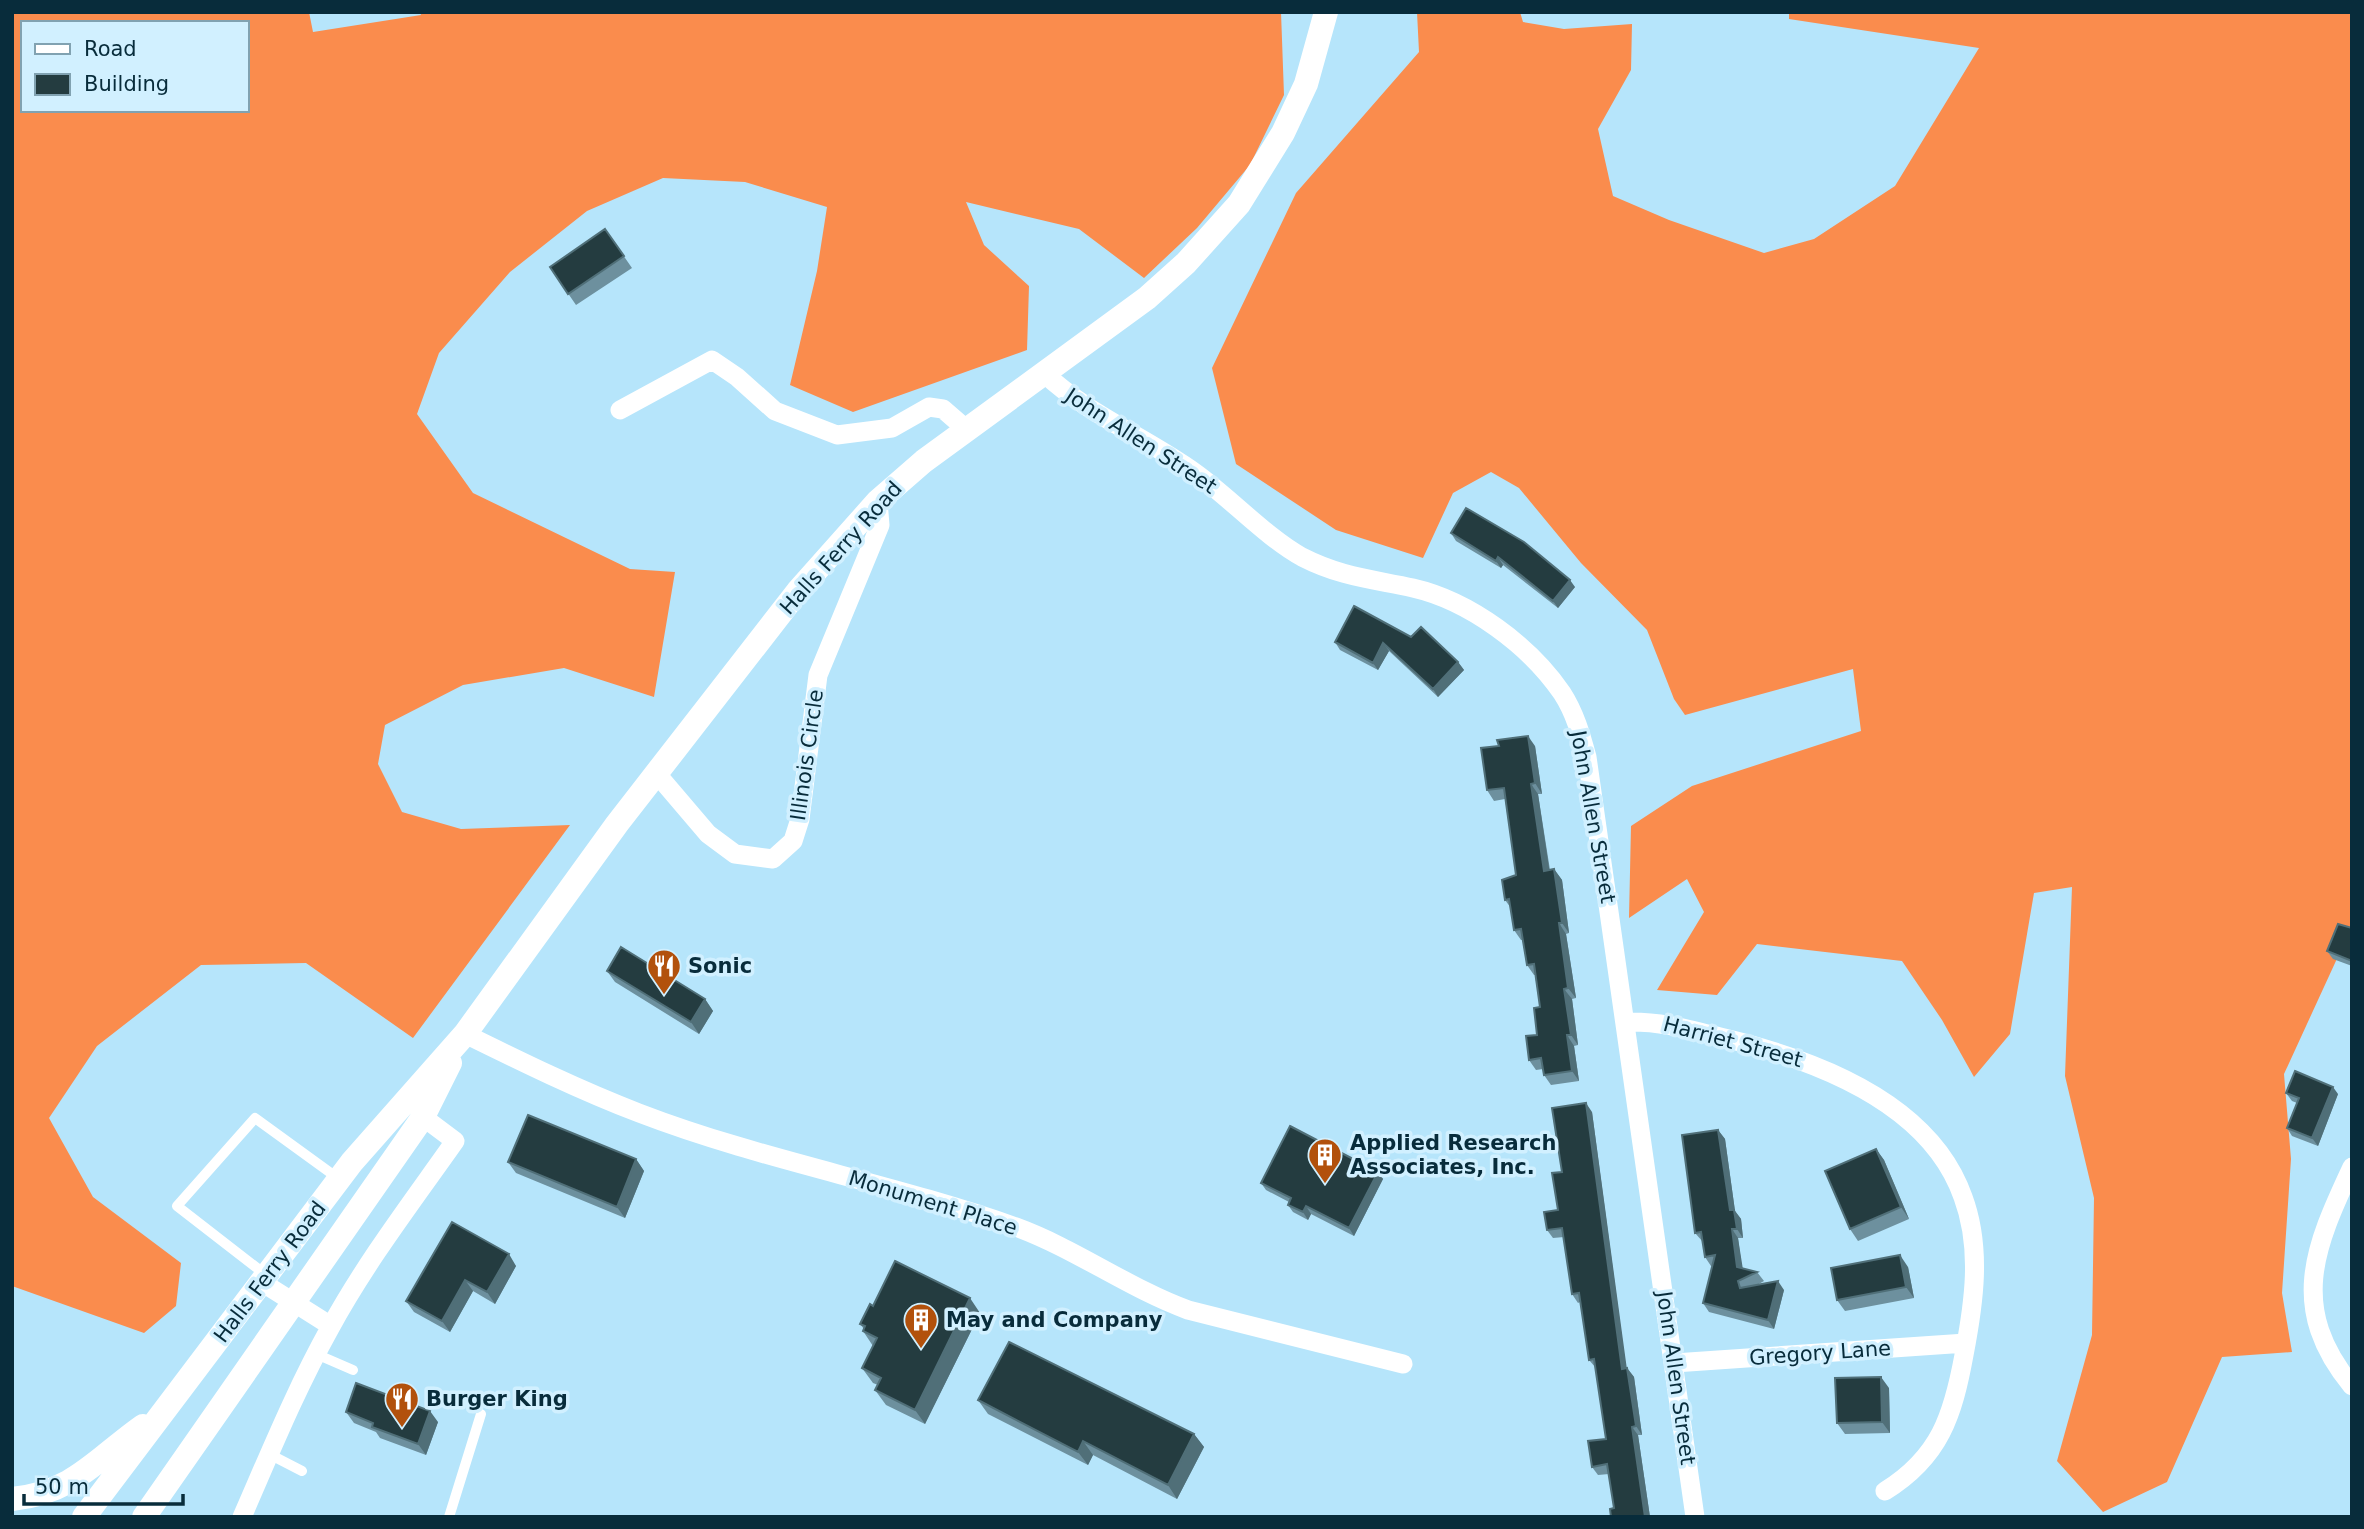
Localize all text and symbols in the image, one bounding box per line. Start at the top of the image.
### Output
legend [21,21,248,112]
text: Road [84,37,137,61]
text: Building [84,72,169,96]
street label: John Allen Street [1059,382,1221,499]
street label: Halls Ferry Road [775,477,907,619]
street label: Illinois Circle [786,688,828,822]
street label: John Allen Street [1566,727,1620,905]
restaurant icon: Sonic [645,947,683,996]
place label: Sonic [688,954,752,978]
street label: Harriet Street [1661,1012,1805,1072]
place label: Applied Research Associates, Inc. [1350,1131,1556,1179]
building icon: Applied Research Associates, Inc. [1306,1136,1344,1185]
street label: Monument Place [846,1166,1020,1240]
street label: Halls Ferry Road [209,1197,331,1347]
street label: John Allen Street [1652,1288,1700,1466]
building icon: May and Company [902,1301,940,1350]
place label: May and Company [946,1308,1163,1332]
street label: Gregory Lane [1748,1336,1892,1370]
restaurant icon: Burger King [383,1380,421,1429]
place label: Burger King [426,1387,568,1411]
scale bar [24,1462,184,1506]
text: 50 m [35,1475,89,1499]

